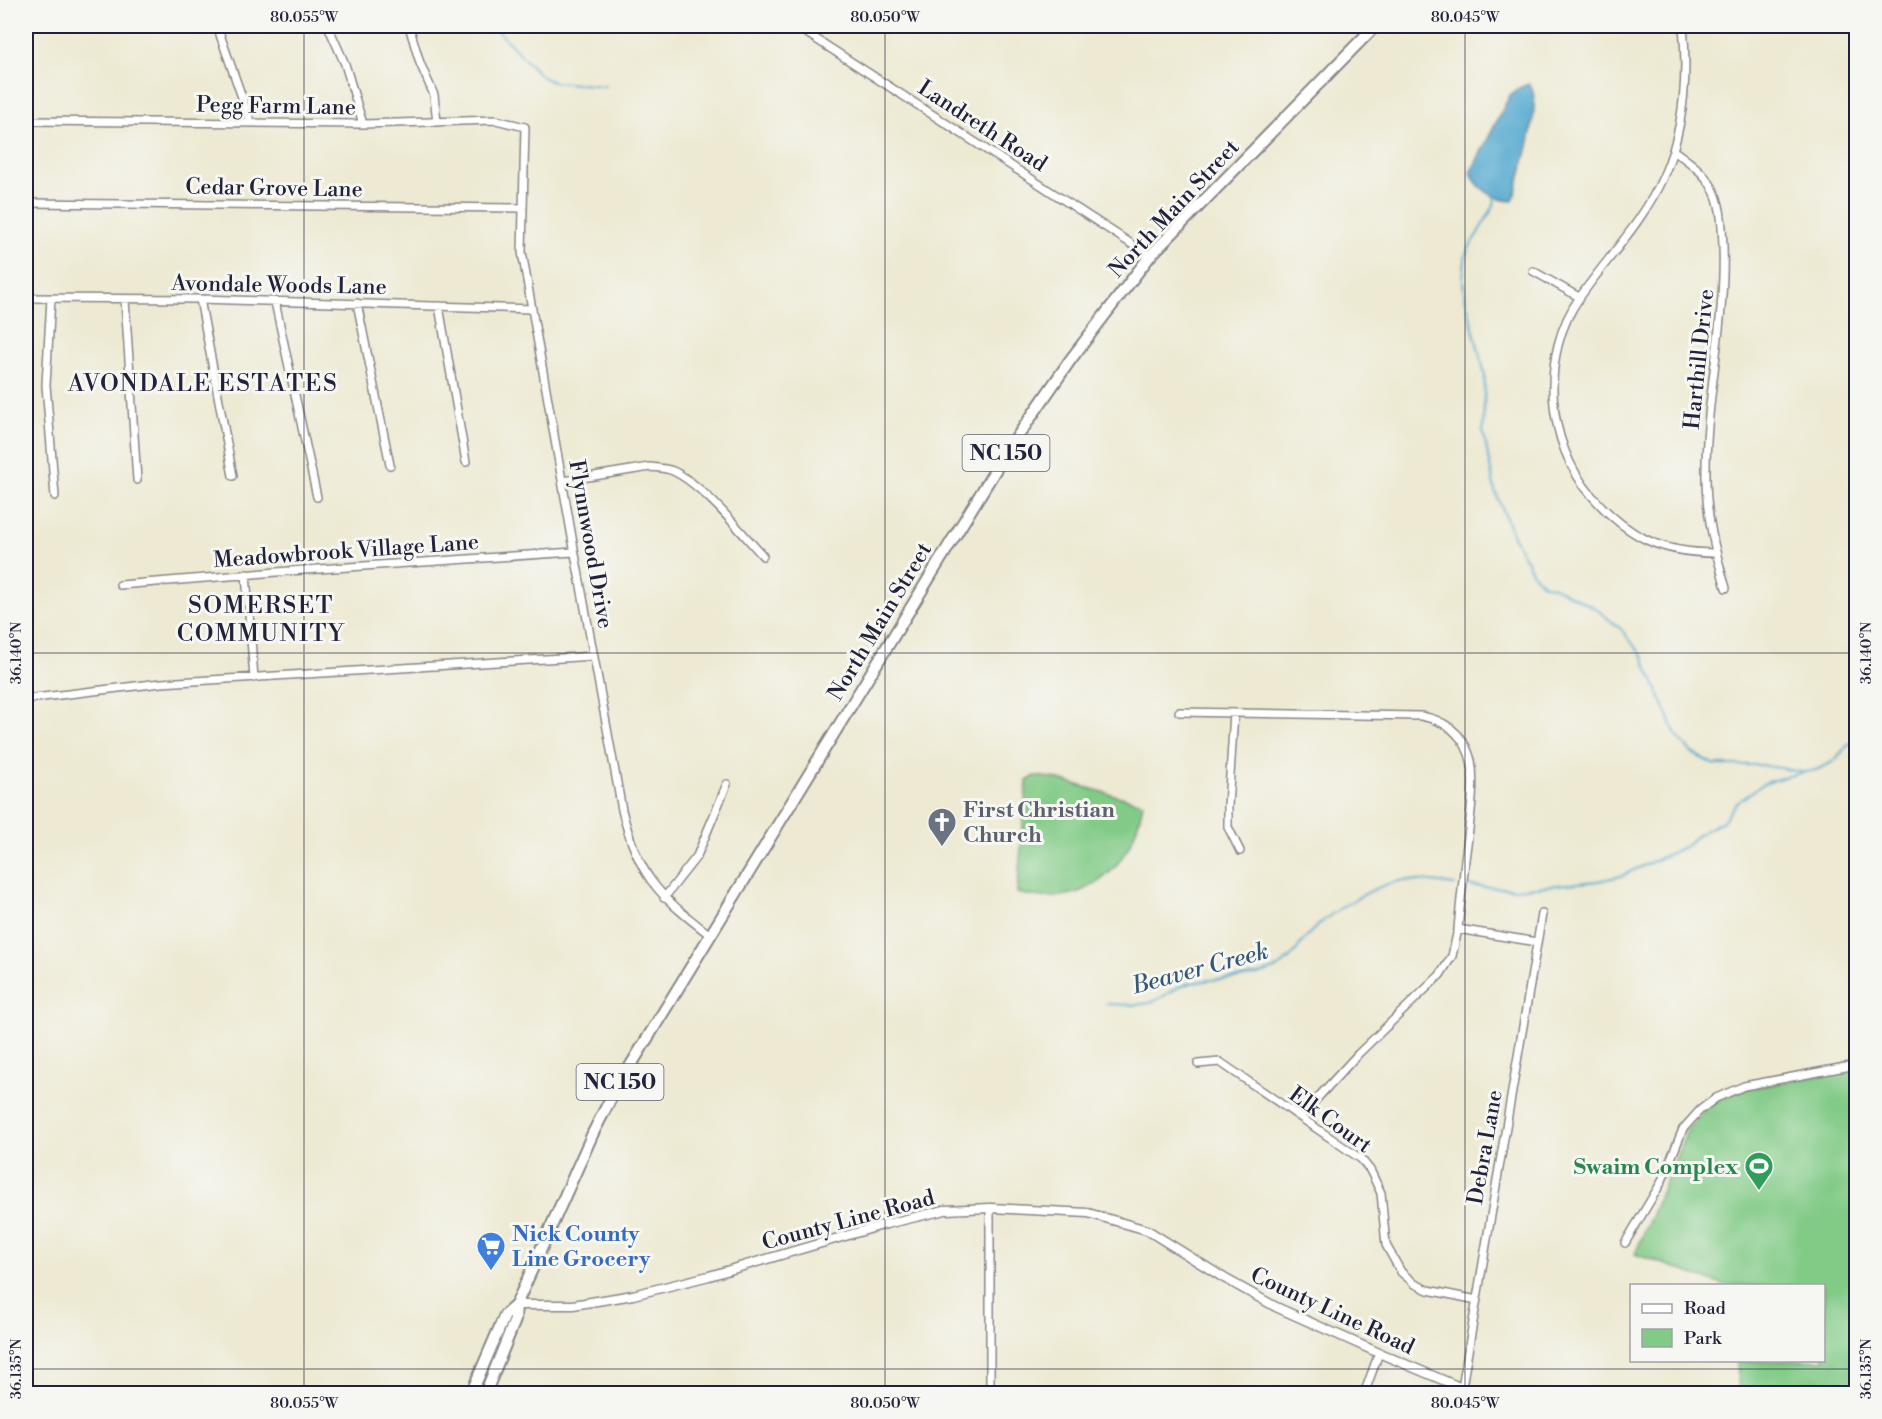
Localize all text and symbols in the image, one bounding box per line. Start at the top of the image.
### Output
text: 80.055°W [270,8,338,27]
text: 80.050°W [850,8,920,27]
text: 80.045°W [1431,8,1500,27]
street label: Landreth Road [913,75,1052,178]
street label: Pegg Farm Lane [196,92,356,121]
street label: North Main Street [1103,134,1245,284]
street label: Cedar Grove Lane [185,173,363,204]
street label: Avondale Woods Lane [170,270,387,301]
street label: Harthill Drive [1679,288,1720,431]
district label: AVONDALE ESTATES [67,369,338,399]
road number: NC 150 [962,435,1050,471]
street label: Flynnwood Drive [562,458,619,631]
street label: Meadowbrook Village Lane [212,529,480,574]
street label: North Main Street [822,538,938,706]
district label: SOMERSET COMMUNITY [177,591,345,649]
text: 36.140°N [7,622,26,684]
text: 36.140°N [1857,622,1876,684]
place label: First Christian Church [963,797,1115,849]
church icon: First Christian Church [926,806,958,848]
water label: Beaver Creek [1128,936,1272,1002]
road number: NC 150 [576,1064,664,1100]
street label: Elk Court [1283,1081,1377,1159]
street label: Debra Lane [1462,1088,1509,1207]
sports icon: Swaim Complex [1743,1150,1775,1192]
place label: Swaim Complex [1573,1154,1738,1181]
street label: County Line Road [759,1184,938,1256]
place label: Nick County Line Grocery [512,1221,651,1273]
supermarket icon: Nick County Line Grocery [475,1230,507,1272]
street label: County Line Road [1246,1262,1419,1361]
legend [1630,1284,1825,1362]
text: Road [1684,1297,1727,1320]
text: Park [1684,1327,1723,1350]
text: 36.135°N [7,1339,26,1399]
text: 36.135°N [1857,1339,1876,1399]
text: 80.055°W [270,1394,338,1413]
text: 80.050°W [850,1394,920,1413]
text: 80.045°W [1431,1394,1500,1413]

